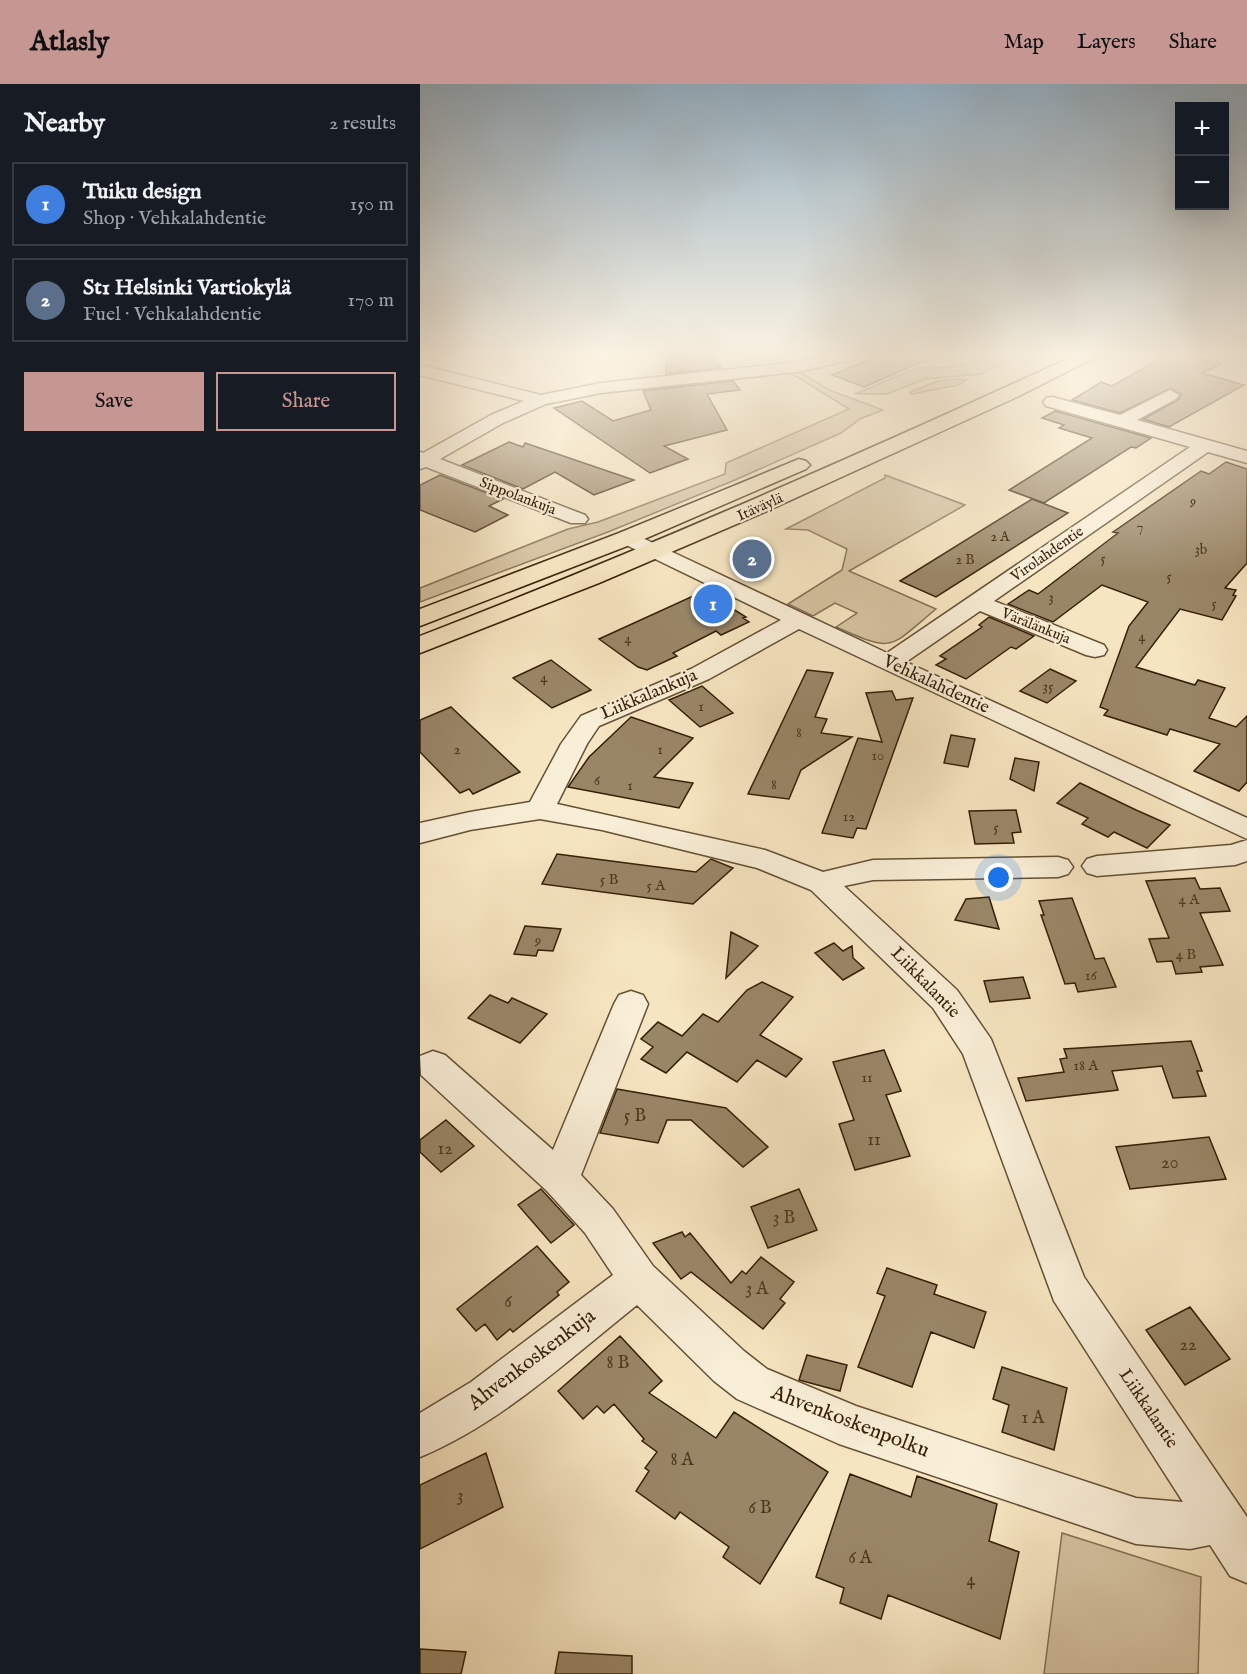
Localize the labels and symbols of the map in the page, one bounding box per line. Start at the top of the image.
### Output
street label: Sippolankuja [477,473,559,519]
street label: Itäväylä [734,488,787,526]
house number: 9 [1189,493,1196,511]
house number: 7 [1137,518,1143,536]
street label: Virolahdentie [1006,522,1087,587]
house number: 2 A [990,528,1010,546]
pin: 2 [732,536,772,582]
house number: 3b [1195,541,1207,559]
house number: 5 [1100,550,1106,568]
house number: 2 B [956,551,974,569]
house number: 5 [1166,568,1172,586]
pin: 1 [694,582,732,626]
house number: 3 [1048,589,1054,607]
house number: 5 [1211,595,1217,613]
street label: Värälänkuja [998,603,1074,649]
house number: 4 [1139,628,1146,646]
house number: 4 [625,630,632,648]
street label: Vehkalahdentie [878,650,993,720]
street label: Liikkalankuja [597,664,701,726]
house number: 4 [540,668,548,687]
house number: 35 [1042,677,1054,696]
house number: 1 [698,697,704,716]
house number: 8 [796,723,802,742]
house number: 2 [453,740,461,759]
house number: 1 [657,740,663,759]
house number: 10 [872,746,884,765]
house number: 6 [594,771,601,790]
house number: 8 [771,775,777,794]
house number: 1 [627,776,633,795]
house number: 12 [843,807,855,826]
house number: 5 [993,818,999,837]
your location [984,863,1013,892]
house number: 5 B [600,870,618,889]
house number: 5 A [647,876,666,895]
house number: 4 A [1179,890,1200,909]
house number: 9 [534,931,541,950]
street label: Liikkalantie [885,942,965,1024]
house number: 4 B [1176,945,1196,964]
house number: 16 [1085,966,1098,985]
house number: 18 A [1074,1056,1099,1075]
house number: 11 [861,1068,873,1087]
house number: 5 B [624,1105,646,1128]
house number: 11 [867,1129,881,1152]
house number: 12 [437,1138,453,1161]
house number: 20 [1161,1152,1179,1175]
house number: 3 B [773,1207,795,1230]
house number: 3 A [746,1278,769,1301]
house number: 6 [504,1291,512,1314]
street label: Ahvenkoskenkuja [462,1303,602,1417]
house number: 22 [1180,1334,1196,1357]
house number: 8 B [607,1352,630,1375]
street label: Liikkalantie [1113,1365,1183,1453]
street label: Ahvenkoskenpolku [766,1379,933,1465]
house number: 1 A [1022,1407,1045,1430]
house number: 8 A [670,1449,694,1472]
house number: 3 [457,1485,463,1508]
house number: 6 B [748,1497,772,1520]
house number: 6 A [848,1547,873,1570]
house number: 4 [967,1569,976,1592]

